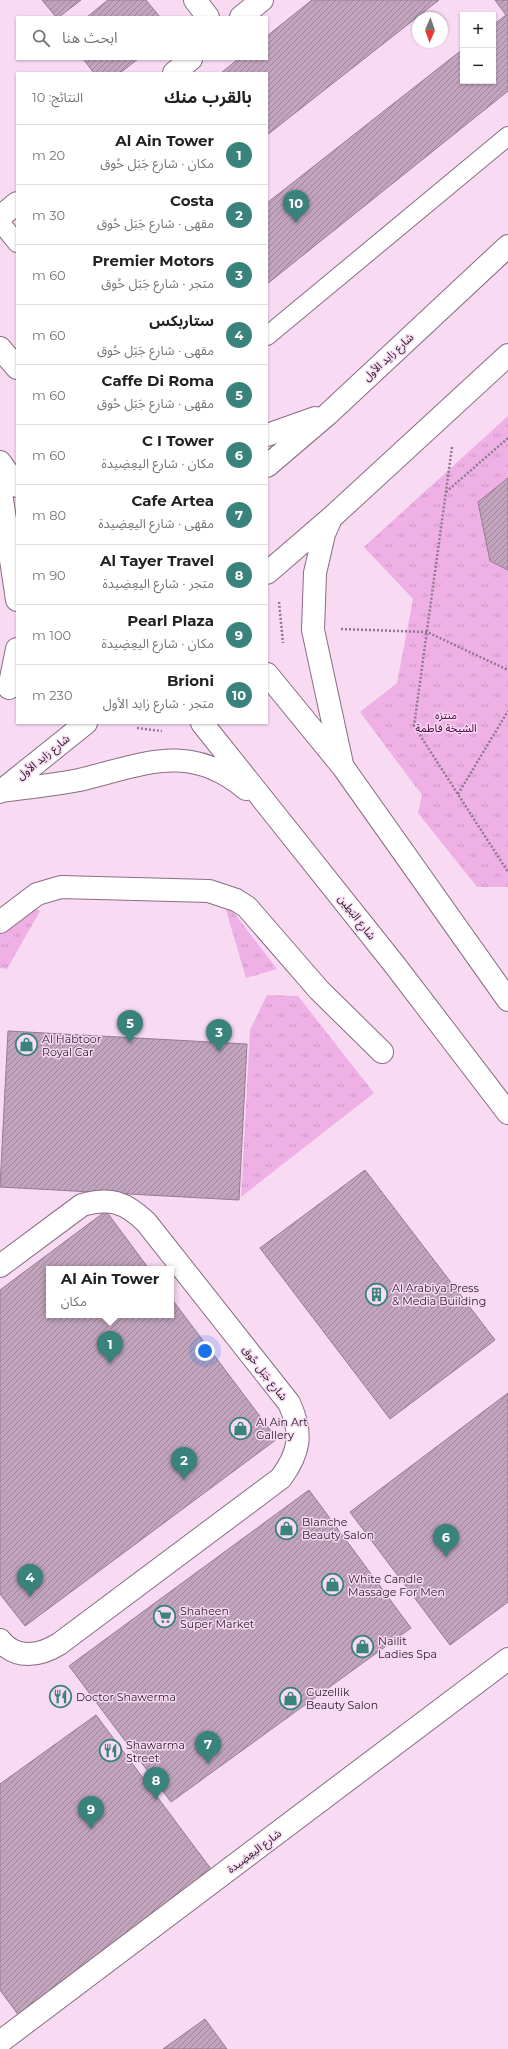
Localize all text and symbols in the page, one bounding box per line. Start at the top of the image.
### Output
north arrow [412,12,448,48]
map controls [460,12,496,84]
button: + [460,12,496,48]
search box [16,16,268,60]
icon: search [30,27,52,49]
text: ابحث هنا [62,28,118,47]
button: − [460,48,496,84]
text: بالقرب منك [164,87,252,107]
text: النتائج: 10 [32,89,83,105]
text: Al Ain Tower [115,131,214,150]
text: 20 m [32,147,65,163]
text: 1 [236,147,242,163]
text: مكان · شارع جَبَل حُوق [100,155,214,171]
pin: 10 [283,190,309,223]
text: Costa [170,191,214,210]
text: 30 m [32,207,65,223]
text: 2 [235,207,243,223]
text: مقهى · شارع جَبَل حُوق [97,215,214,231]
text: Premier Motors [92,251,214,270]
text: 60 m [32,267,66,283]
text: 3 [235,267,243,283]
text: متجر · شارع جَبَل حُوق [101,275,214,291]
text: ستاربكس [149,311,214,330]
text: 60 m [32,327,66,343]
text: 4 [235,327,243,343]
street label: شارع زايد الأول [360,330,417,385]
text: مقهى · شارع جَبَل حُوق [97,342,214,358]
text: Caffe Di Roma [102,371,214,390]
text: 60 m [32,387,66,403]
text: 5 [235,387,243,403]
text: مقهى · شارع جَبَل حُوق [97,395,214,411]
text: C I Tower [142,431,214,450]
text: 60 m [32,447,66,463]
text: 6 [235,447,243,463]
text: مكان · شارع اليعِضِيدة [102,455,214,471]
text: Cafe Artea [132,491,214,510]
text: 80 m [32,507,66,523]
text: 7 [235,507,243,523]
text: مقهى · شارع اليعِضِيدة [98,515,214,531]
text: Al Tayer Travel [100,551,214,570]
text: 90 m [32,567,66,583]
text: 8 [235,567,243,583]
text: متجر · شارع اليعِضِيدة [103,575,214,591]
text: Pearl Plaza [127,611,214,630]
text: 100 m [32,627,71,643]
text: 9 [235,627,243,643]
text: مكان · شارع اليعِضِيدة [102,635,214,651]
text: Brioni [167,671,214,690]
text: 230 m [32,687,73,703]
text: 10 [232,687,246,703]
text: متجر · شارع زايد الأول [103,695,214,711]
park label: منتزه الشيخة فاطمة [415,708,477,735]
street label: شارع زايد الأول [14,731,73,783]
street label: شارع البَطِين [334,892,379,943]
pin: 5 [117,1010,143,1043]
pin: 3 [206,1019,232,1052]
shop icon: Al Habtoor Royal Car [14,1032,40,1058]
place label: Al Habtoor Royal Car [42,1032,101,1059]
popup [46,1266,174,1318]
text: Al Ain Tower [61,1269,159,1288]
building icon: Al Arabiya Press & Media Building [364,1281,390,1307]
place label: Al Arabiya Press & Media Building [392,1281,486,1308]
text: مكان [61,1293,87,1309]
pin: 1 [97,1331,123,1364]
your location [195,1341,215,1361]
street label: شارع جَبَل حُوق [238,1343,291,1404]
shop icon: Al Ain Art Gallery [228,1415,254,1441]
place label: Al Ain Art Gallery [256,1415,308,1442]
pin: 2 [171,1447,197,1480]
shop icon: Blanche Beauty Salon [273,1515,299,1541]
place label: Blanche Beauty Salon [302,1515,374,1542]
pin: 6 [433,1524,459,1557]
pin: 4 [17,1564,43,1597]
shop icon: White Candle Massage For Men [320,1572,346,1598]
place label: White Candle Massage For Men [348,1572,445,1599]
supermarket icon: Shaheen Super Market [151,1604,177,1630]
place label: Shaheen Super Market [180,1604,255,1631]
shop icon: Nailit Ladies Spa [350,1634,376,1660]
place label: Nailit Ladies Spa [378,1634,437,1661]
restaurant icon: Doctor Shawerma [48,1684,74,1710]
shop icon: Guzellik Beauty Salon [277,1685,303,1711]
place label: Guzellik Beauty Salon [306,1685,378,1712]
place label: Doctor Shawerma [76,1690,176,1704]
pin: 7 [195,1731,221,1764]
restaurant icon: Shawarma Street [97,1738,123,1764]
place label: Shawarma Street [126,1738,185,1765]
pin: 8 [143,1767,169,1800]
pin: 9 [78,1796,104,1829]
street label: شارع اليعِضِيدة [224,1826,285,1877]

